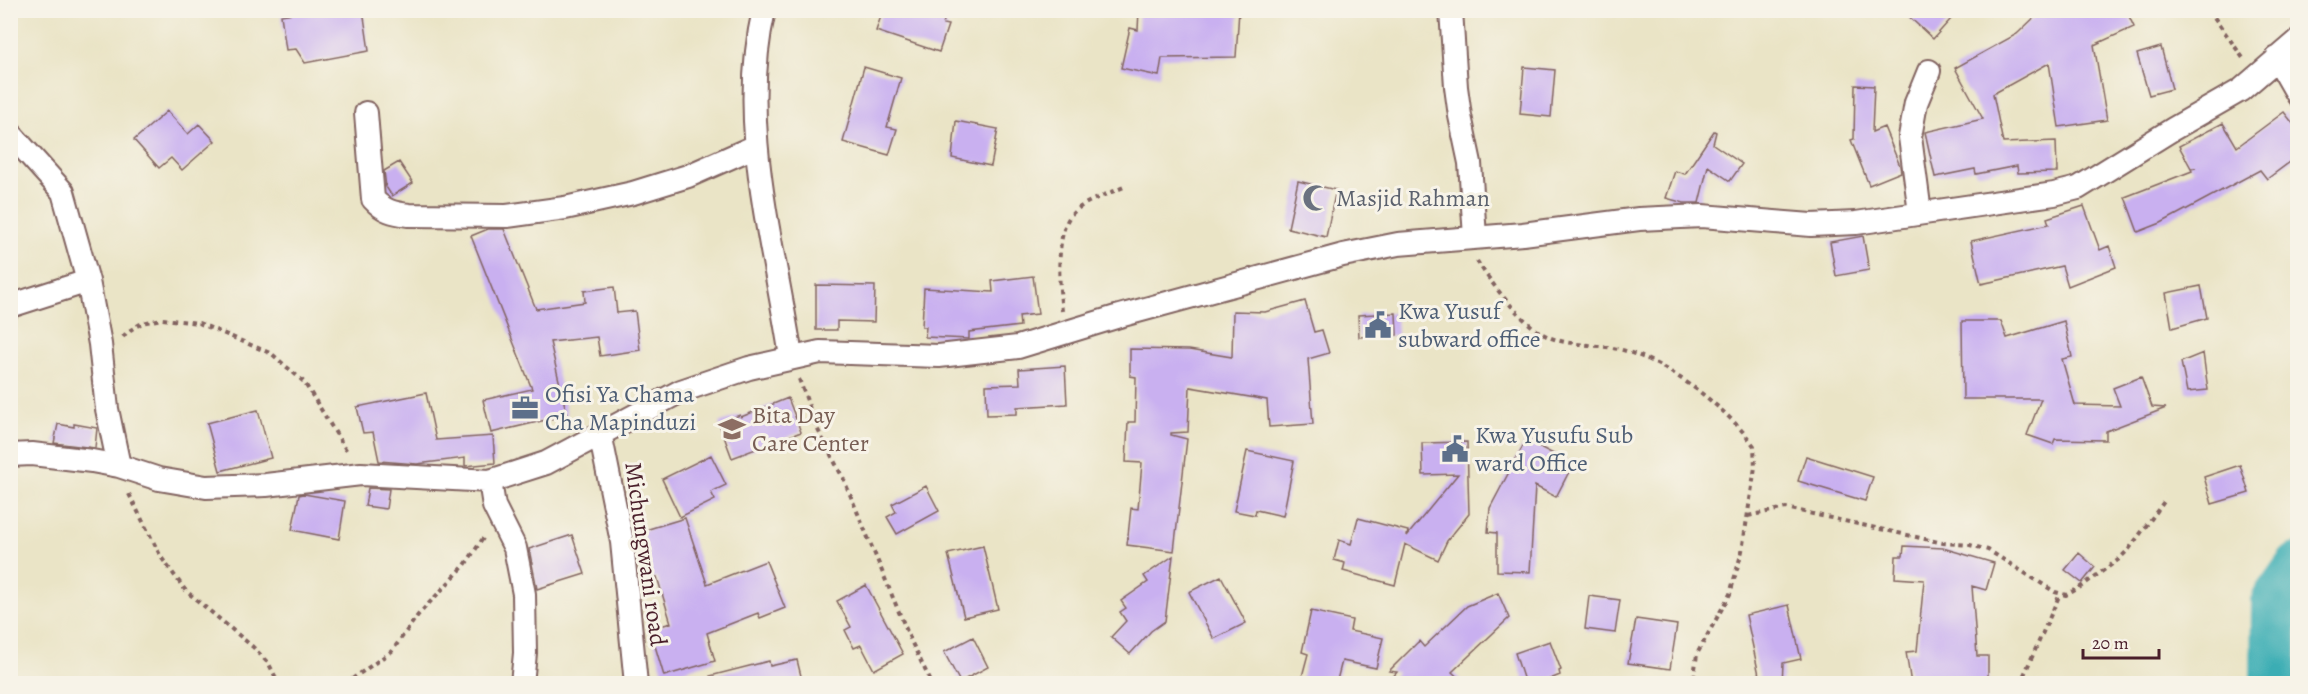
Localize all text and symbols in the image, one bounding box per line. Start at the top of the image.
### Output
place label: Masjid Rahman [1336,182,1490,214]
mosque icon: Masjid Rahman [1301,183,1331,213]
place label: Kwa Yusuf subward office [1398,295,1541,355]
public building icon: Kwa Yusuf subward office [1363,310,1393,340]
place label: Ofisi Ya Chama Cha Mapinduzi [545,378,696,438]
office icon: Ofisi Ya Chama Cha Mapinduzi [510,393,540,423]
place label: Bita Day Care Center [752,399,869,459]
school or university icon: Bita Day Care Center [717,414,747,444]
place label: Kwa Yusufu Sub ward Office [1474,419,1633,479]
public building icon: Kwa Yusufu Sub ward Office [1440,434,1470,464]
street label: Michungwani road [617,460,675,648]
scale bar [2083,622,2160,660]
text: 20 m [2092,631,2129,655]

